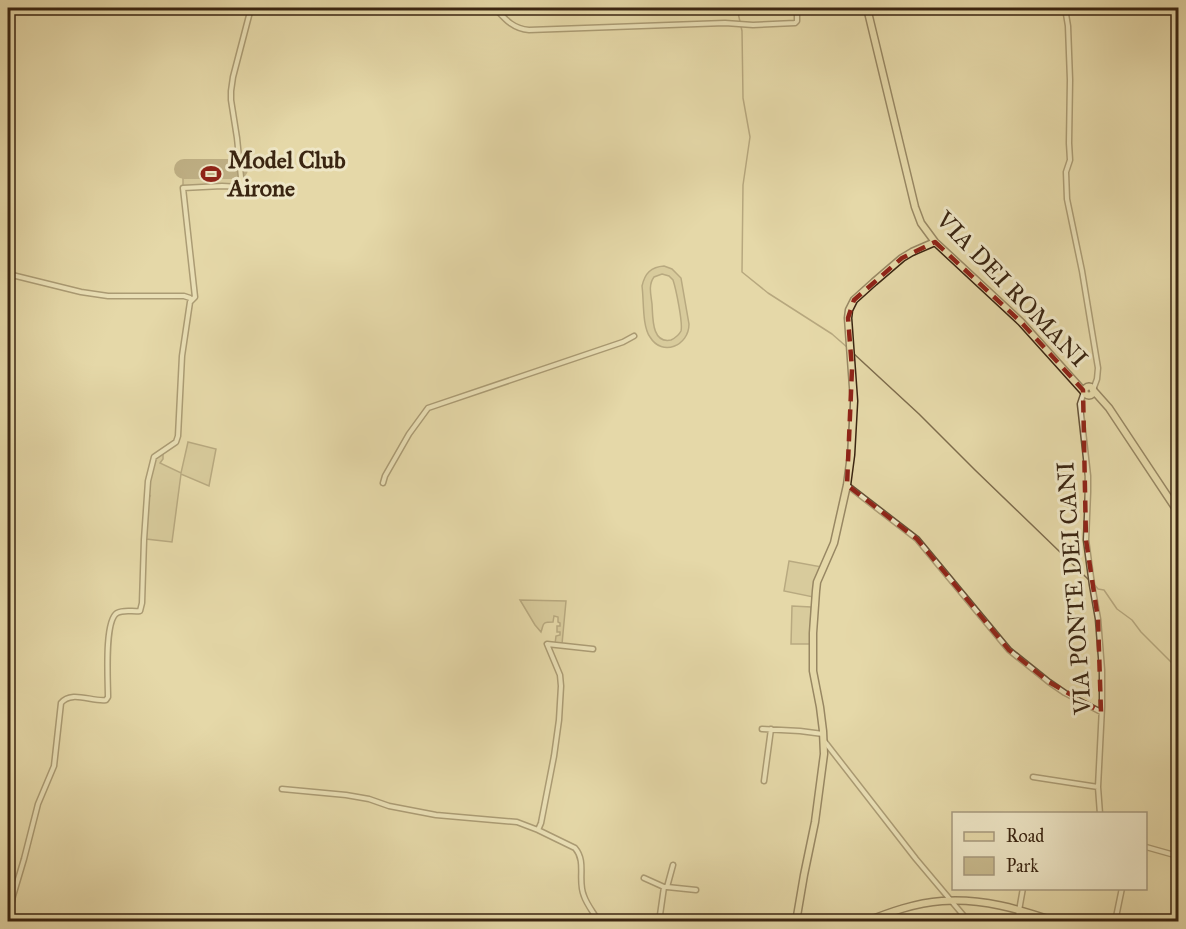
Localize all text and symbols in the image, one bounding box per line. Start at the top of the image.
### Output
place label: Model Club Airone [226,145,346,203]
sports icon: Model Club Airone [199,162,223,186]
street label: VIA DEI ROMANI [929,204,1094,373]
street label: VIA PONTE DEI CANI [1050,460,1098,717]
legend [952,812,1147,890]
text: Road [1006,825,1044,847]
text: Park [1006,855,1039,877]

